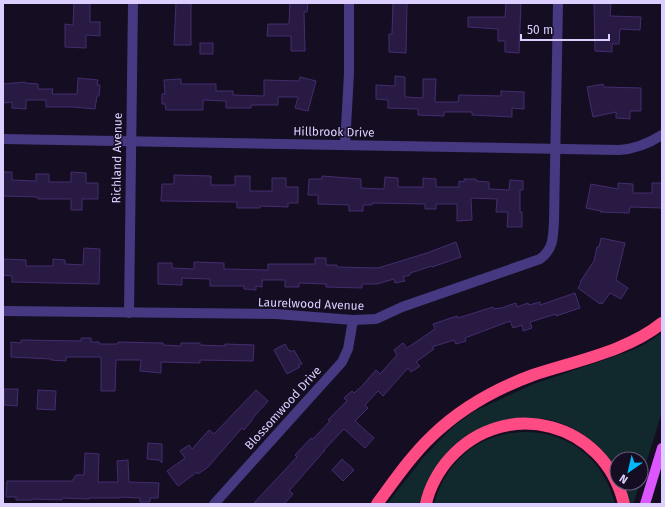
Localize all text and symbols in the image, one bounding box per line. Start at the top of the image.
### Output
scale bar [521,16,609,42]
text: 50 m [527,23,553,37]
street label: Richland Avenue [109,113,125,203]
street label: Hillbrook Drive [293,124,375,140]
street label: Laurelwood Avenue [258,295,364,313]
street label: Blossomwood Drive [242,363,324,453]
north arrow [609,451,649,491]
text: N [617,471,630,486]

